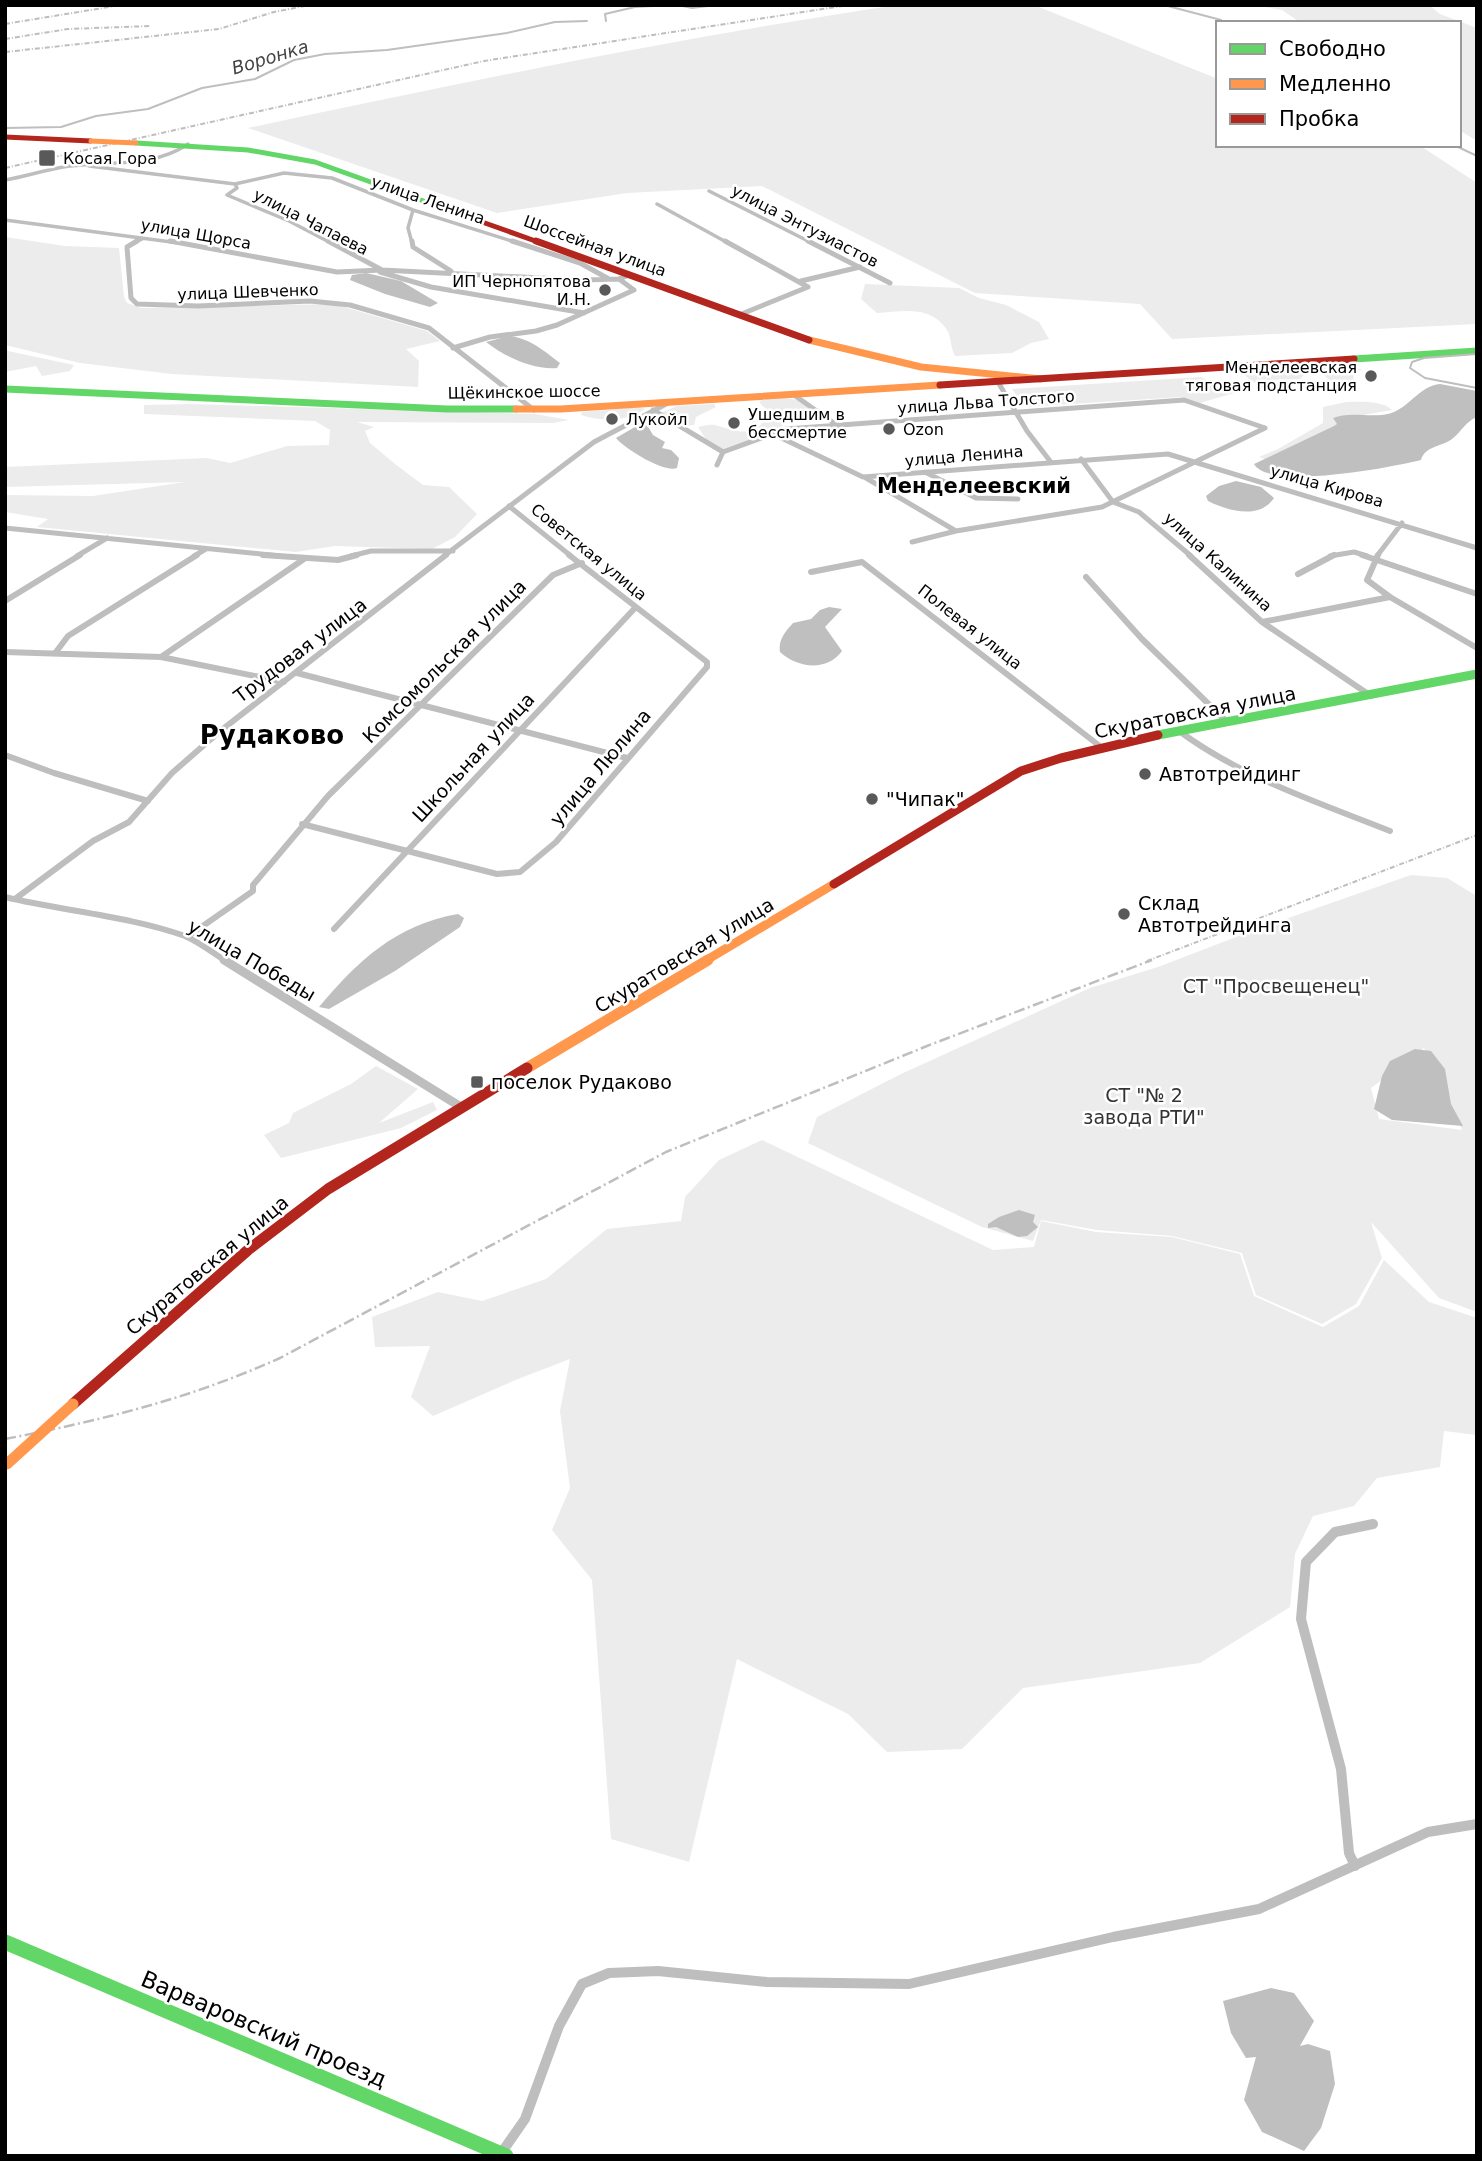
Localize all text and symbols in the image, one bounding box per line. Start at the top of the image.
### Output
legend [1216,21,1461,147]
water label: Воронка [229,35,311,79]
text: Свободно [1279,37,1386,61]
text: Медленно [1279,72,1391,96]
text: Пробка [1279,107,1359,131]
marker: Косая Гора [37,148,57,168]
place label: Косая Гора [63,149,157,168]
street label: улица Ленина [369,172,487,228]
street label: улица Энтузиастов [728,181,882,271]
street label: улица Чапаева [251,185,371,259]
street label: Шоссейная улица [521,211,669,281]
street label: улица Щорса [139,215,253,253]
place label: ИП Чернопятова И.Н. [452,272,591,309]
street label: улица Шевченко [177,280,319,304]
marker: ИП Чернопятова И.Н. [597,282,613,298]
place label: Менделеевская тяговая подстанция [1185,358,1357,395]
marker: Менделеевская тяговая подстанция [1363,368,1379,384]
street label: Щёкинское шоссе [447,381,601,403]
street label: улица Льва Толстого [897,386,1075,418]
place label: Ушедшим в бессмертие [748,405,847,442]
place label: Лукойл [626,410,688,429]
marker: Лукойл [604,411,620,427]
marker: Ушедшим в бессмертие [726,415,742,431]
place label: Ozon [903,420,944,439]
marker: Ozon [881,421,897,437]
street label: улица Ленина [904,441,1024,471]
street label: улица Кирова [1268,461,1386,511]
district label: Менделеевский [877,474,1071,498]
street label: Советская улица [527,500,651,604]
street label: улица Калинина [1160,509,1276,615]
street label: Комсомольская улица [358,575,530,747]
street label: Полевая улица [914,581,1026,673]
street label: Трудовая улица [229,593,371,708]
street label: Скуратовская улица [1092,682,1298,742]
street label: Школьная улица [407,688,539,826]
street label: улица Люлина [545,704,655,830]
district label: Рудаково [200,720,344,750]
place label: Автотрейдинг [1159,763,1301,785]
marker: Автотрейдинг [1137,766,1153,782]
place label: "Чипак" [886,788,964,810]
marker: "Чипак" [864,791,880,807]
place label: Склад Автотрейдинга [1138,892,1292,936]
street label: Скуратовская улица [591,893,777,1017]
marker: Склад Автотрейдинга [1116,906,1132,922]
street label: улица Победы [184,915,320,1005]
park label: СТ "Просвещенец" [1183,975,1369,997]
place label: поселок Рудаково [491,1071,672,1093]
marker: поселок Рудаково [469,1074,485,1090]
park label: СТ "№ 2 завода РТИ" [1083,1084,1205,1128]
street label: Скуратовская улица [121,1191,293,1339]
street label: Варваровский проезд [137,1965,391,2093]

